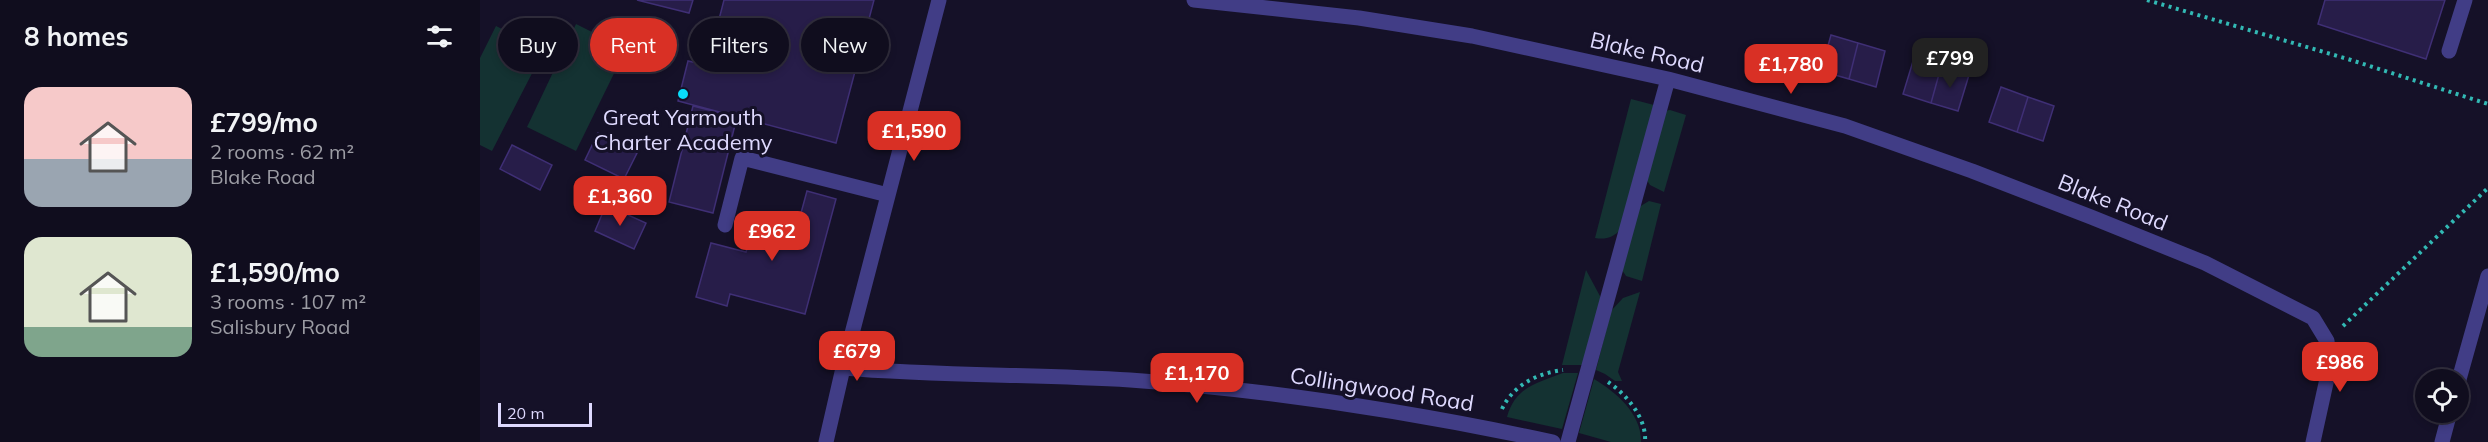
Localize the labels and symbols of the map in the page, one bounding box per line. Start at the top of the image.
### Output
street label: Blake Road [1587,25,1707,79]
pin: £799 [1914,38,1986,89]
pin: £1,780 [1742,44,1840,95]
marker: Great Yarmouth Charter Academy [676,87,690,101]
place label: Great Yarmouth Charter Academy [593,103,773,156]
pin: £1,590 [865,111,963,162]
street label: Blake Road [2054,167,2172,237]
pin: £1,360 [571,176,669,227]
pin: £962 [736,211,808,262]
pin: £679 [821,331,893,382]
pin: £986 [2304,342,2376,393]
pin: £1,170 [1148,353,1246,404]
street label: Collingwood Road [1288,361,1476,417]
scale bar [498,400,592,428]

